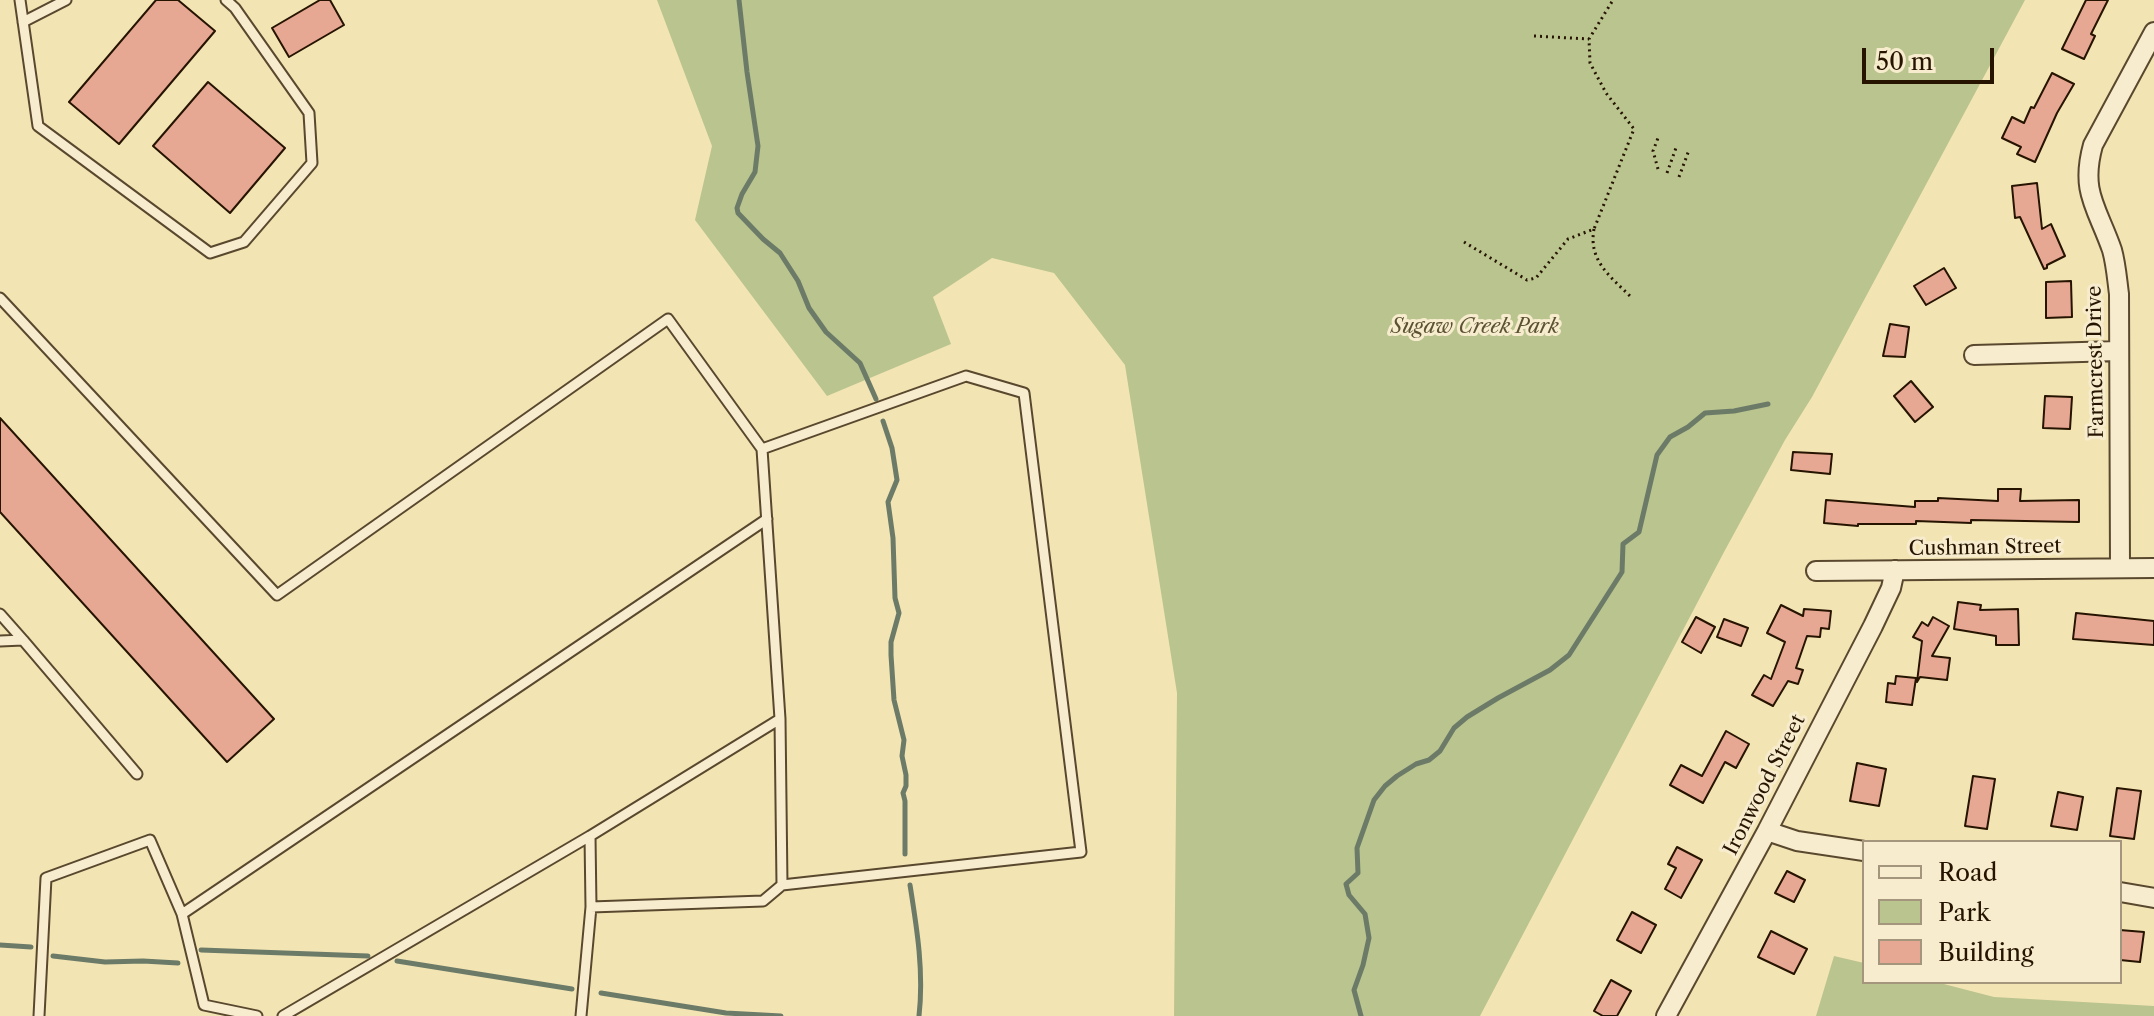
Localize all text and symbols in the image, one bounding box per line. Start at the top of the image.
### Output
scale bar [1866,32,1998,82]
text: 50 m [1876,47,1933,76]
street label: Farmcrest Drive [2083,285,2109,439]
park label: Sugaw Creek Park [1391,315,1559,339]
street label: Cushman Street [1908,535,2062,561]
street label: Ironwood Street [1719,711,1811,859]
legend [1862,840,2122,984]
text: Road [1938,858,1997,887]
text: Park [1938,898,1990,927]
text: Building [1938,938,2034,967]

